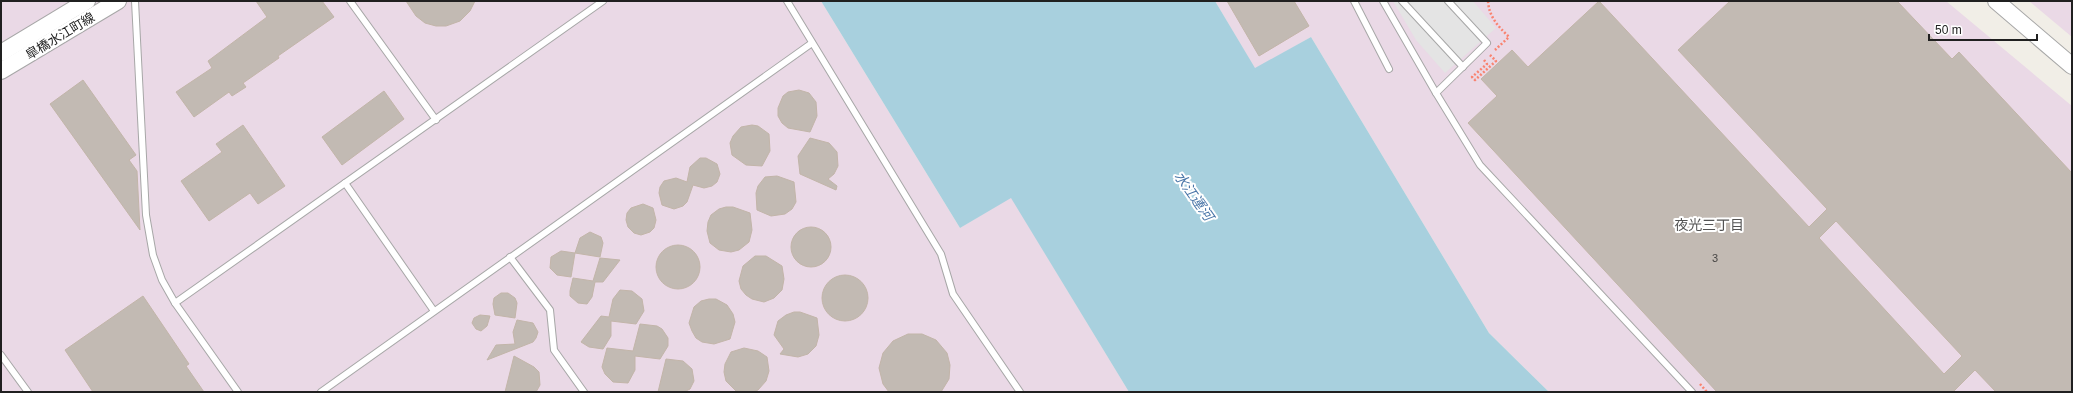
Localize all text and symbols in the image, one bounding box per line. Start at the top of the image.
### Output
street label: 皐橋水江町線 [23,9,97,63]
scale bar [1929,16,2037,42]
text: 50 m [1935,23,1962,37]
water label: 水江運河 [1171,168,1218,226]
district label: 夜光三丁目 [1674,217,1744,233]
house number: 3 [1712,252,1718,264]

